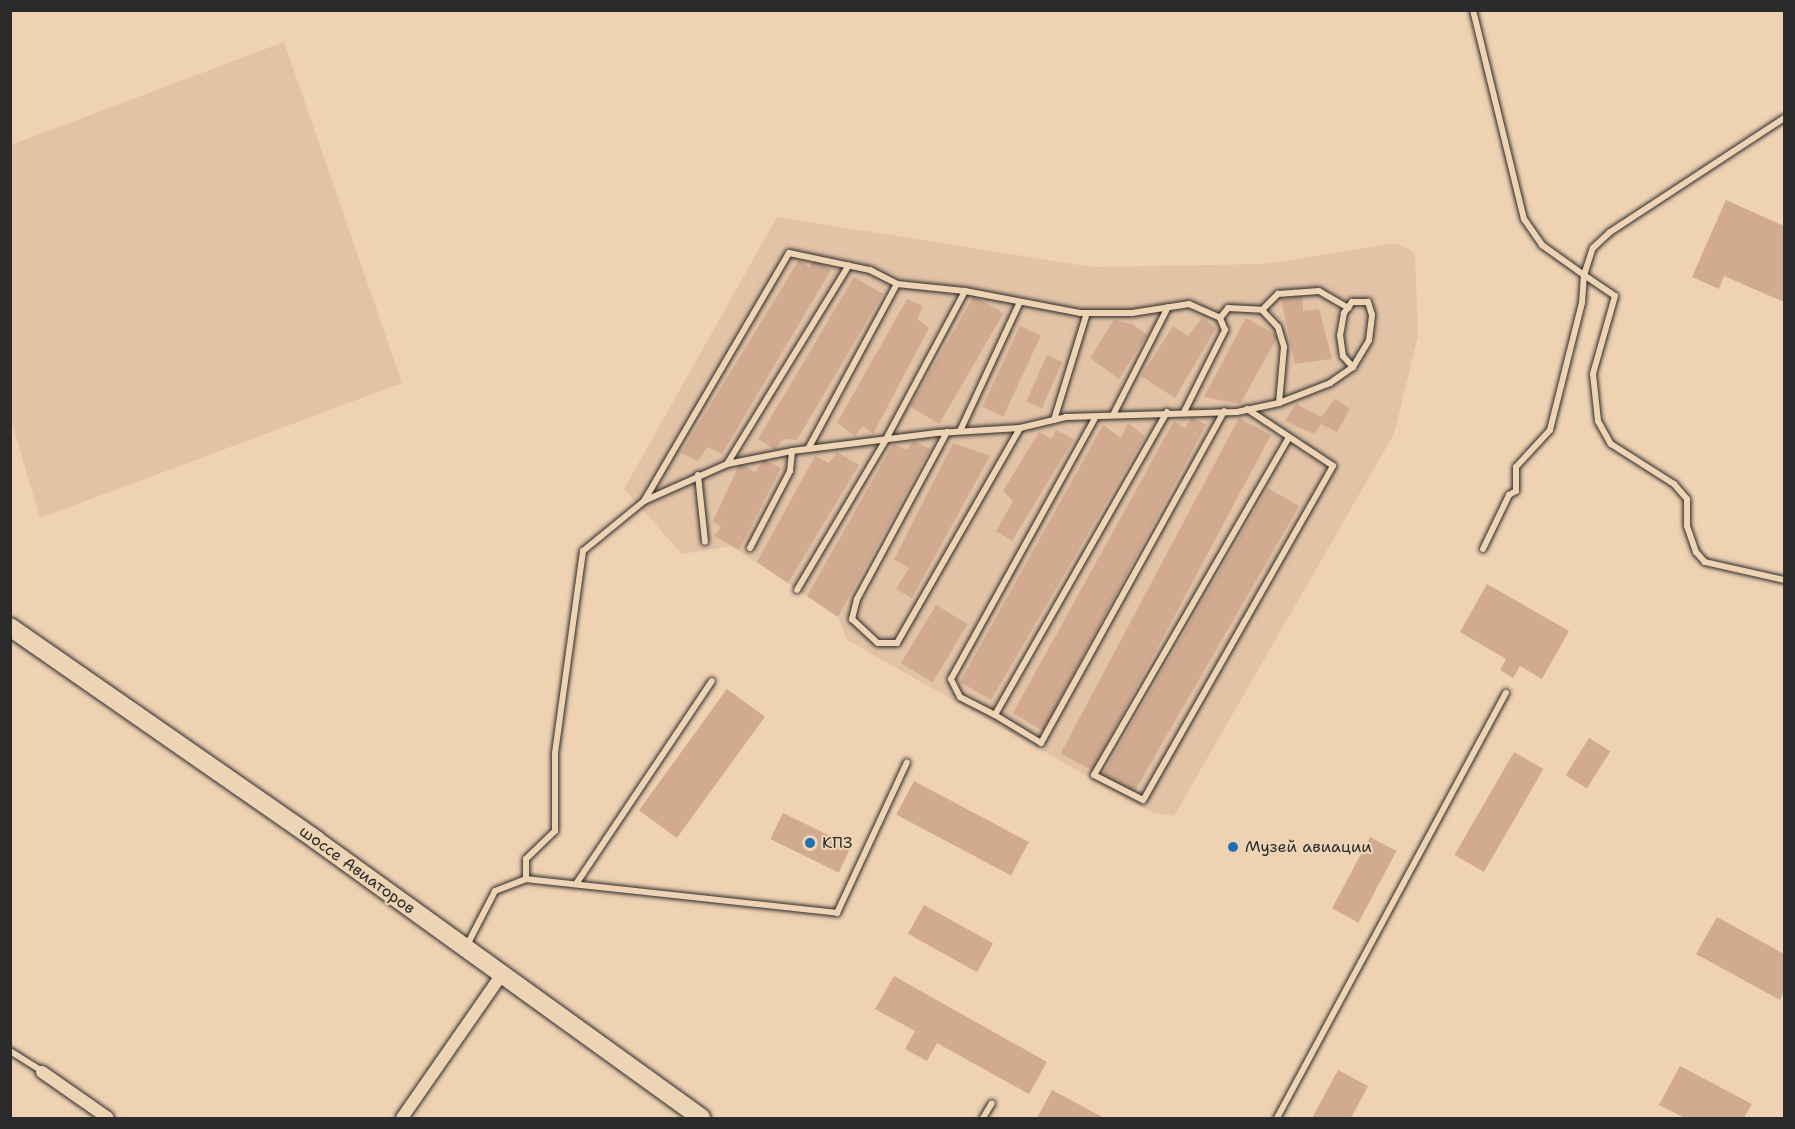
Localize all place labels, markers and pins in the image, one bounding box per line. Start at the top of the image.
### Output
place label: КПЗ [822,833,853,853]
marker: КПЗ [803,836,817,850]
place label: Музей авиации [1245,837,1372,857]
marker: Музей авиации [1226,840,1240,854]

